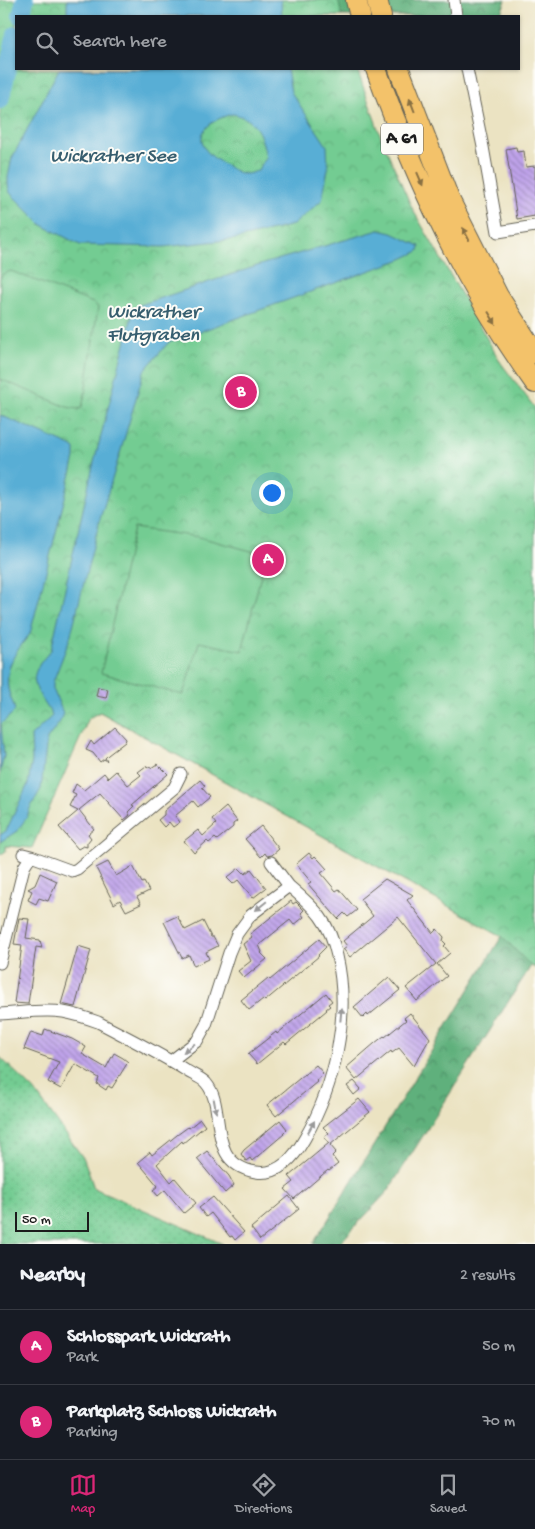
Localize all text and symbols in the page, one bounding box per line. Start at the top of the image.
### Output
search box [15,15,520,70]
icon: search [33,29,61,57]
text: Search here [73,31,167,54]
one-way arrow [408,97,416,112]
road number: A 61 [381,124,423,154]
water label: Wickrather See [50,146,177,169]
one-way arrow [416,172,424,186]
one-way arrow [462,227,470,241]
water label: Wickrather Flutgraben [107,302,203,348]
one-way arrow [487,311,496,324]
pin: B [225,373,257,411]
your location [259,480,285,506]
pin: A [252,541,284,579]
one-way arrow [255,901,268,912]
one-way arrow [337,1006,345,1022]
one-way arrow [183,1042,196,1053]
one-way arrow [211,1098,219,1114]
one-way arrow [307,1120,316,1133]
scale bar [15,1209,89,1232]
text: 50 m [22,1212,51,1229]
text: Nearby [20,1264,85,1289]
text: 2 results [460,1267,515,1286]
text: Schlosspark Wickrath [67,1326,231,1349]
text: A [31,1338,41,1357]
text: 50 m [482,1338,515,1357]
text: Park [67,1349,98,1368]
text: Parkplatz Schloss Wickrath [67,1401,276,1424]
text: B [32,1413,40,1432]
text: 70 m [482,1413,515,1432]
text: Parking [67,1424,118,1443]
tab: Map [69,1471,97,1518]
tab: Directions [235,1471,292,1518]
tab: Saved [430,1471,466,1518]

